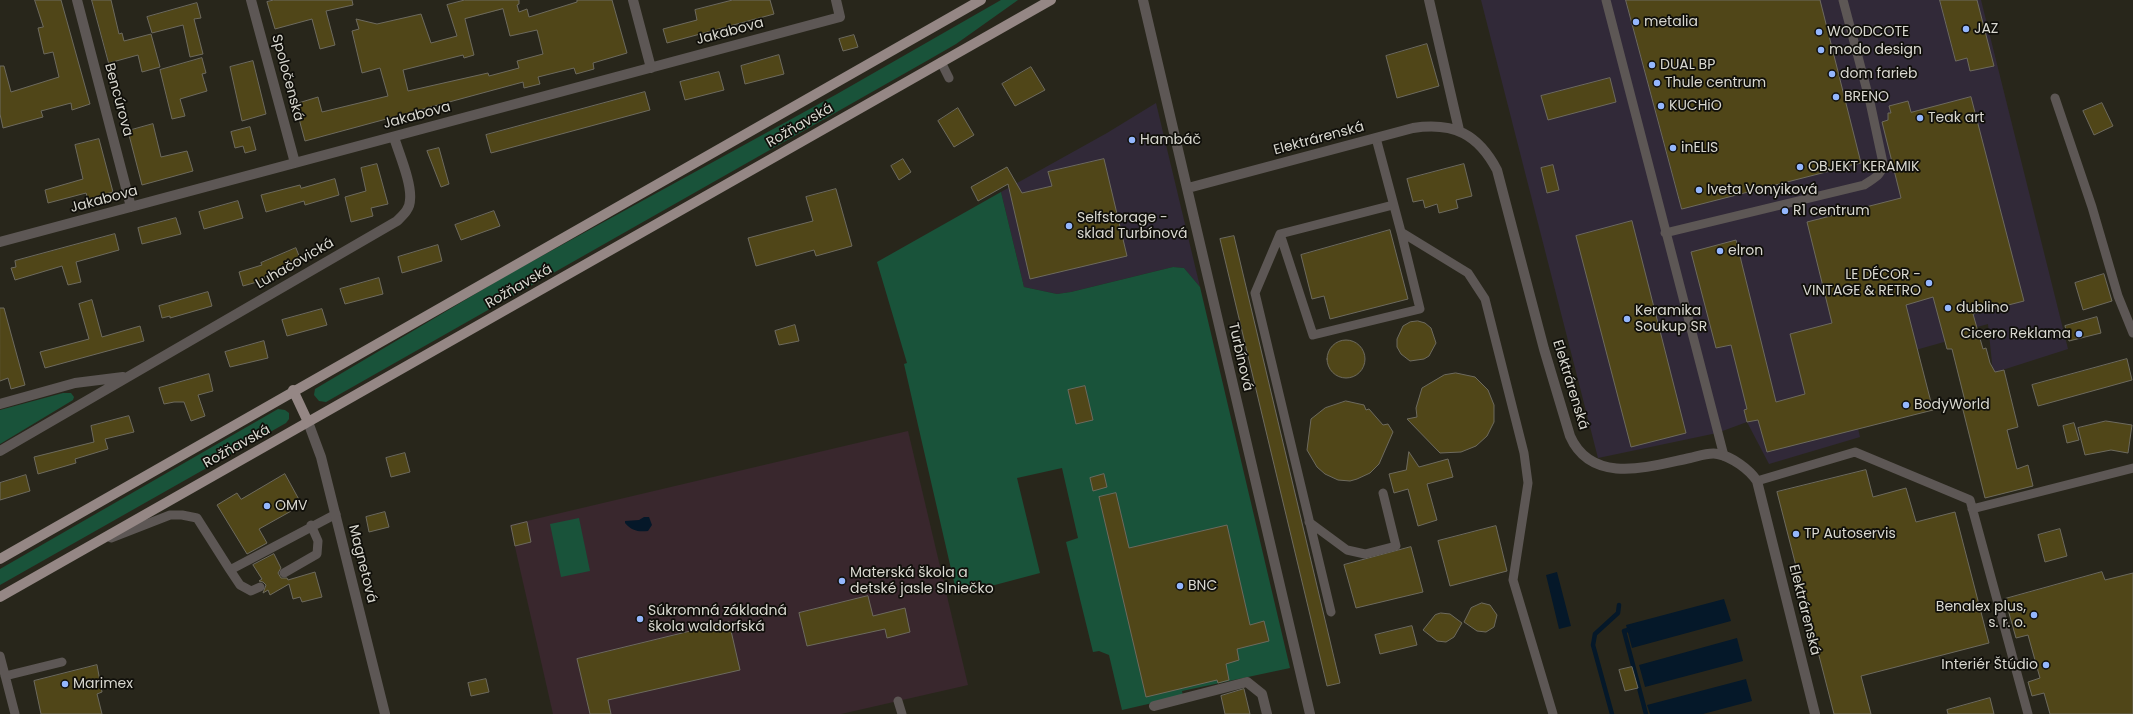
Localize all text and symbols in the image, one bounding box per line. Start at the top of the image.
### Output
place label: metalia [1644,14,1698,30]
street label: Jakabova [694,15,766,49]
marker: metalia [1631,17,1641,27]
place label: JAZ [1974,21,1998,37]
place label: WOODCOTE [1827,24,1909,40]
marker: JAZ [1961,24,1971,34]
marker: WOODCOTE [1814,27,1824,37]
street label: Spoločenská [267,33,307,123]
place label: modo design [1829,42,1922,58]
marker: modo design [1816,45,1826,55]
place label: DUAL BP [1660,57,1715,73]
marker: DUAL BP [1647,60,1657,70]
street label: Bencúrova [100,62,136,138]
place label: dom farieb [1840,66,1917,82]
marker: dom farieb [1827,69,1837,79]
place label: Thule centrum [1665,75,1766,91]
marker: Thule centrum [1652,78,1662,88]
place label: BRENO [1844,89,1889,105]
marker: BRENO [1831,92,1841,102]
place label: KUCHiO [1669,98,1722,114]
street label: Jakabova [381,99,453,133]
street label: Rožňavská [764,100,836,152]
marker: KUCHiO [1656,101,1666,111]
place label: Teak art [1928,110,1984,126]
marker: Teak art [1915,113,1925,123]
street label: Elektrárenská [1272,119,1366,159]
place label: Hambáč [1140,132,1201,148]
marker: Hambáč [1127,135,1137,145]
place label: inELIS [1681,140,1718,156]
marker: inELIS [1668,143,1678,153]
place label: OBJEKT KERAMIK [1808,159,1919,175]
marker: OBJEKT KERAMIK [1795,162,1805,172]
place label: Iveta Vonyiková [1707,182,1817,198]
street label: Jakabova [68,183,140,217]
marker: Iveta Vonyiková [1694,185,1704,195]
place label: R1 centrum [1793,203,1870,219]
marker: R1 centrum [1780,206,1790,216]
place label: Selfstorage - sklad Turbínová [1077,210,1188,242]
marker: Selfstorage - sklad Turbínová [1064,221,1074,231]
street label: Luhačovická [253,235,337,293]
place label: elron [1728,243,1763,259]
marker: elron [1715,246,1725,256]
street label: Rožňavská [483,261,555,313]
place label: LE DÉCOR - VINTAGE & RETRO [1803,267,1921,300]
marker: LE DÉCOR - VINTAGE & RETRO [1924,278,1934,288]
place label: dublino [1956,300,2009,316]
place label: Keramika Soukup SR [1635,303,1707,336]
marker: dublino [1943,303,1953,313]
marker: Keramika Soukup SR [1622,314,1632,324]
street label: Turbínová [1224,321,1256,393]
place label: Cicero Reklama [1960,326,2071,342]
marker: Cicero Reklama [2074,329,2084,339]
street label: Elektrárenská [1548,338,1592,432]
place label: BodyWorld [1914,397,1990,413]
marker: BodyWorld [1901,400,1911,410]
street label: Rožňavská [201,422,273,472]
place label: OMV [275,498,308,514]
marker: OMV [262,501,272,511]
street label: Magnetová [344,523,380,605]
place label: TP Autoservis [1804,526,1896,542]
marker: TP Autoservis [1791,529,1801,539]
street label: Elektrárenská [1785,563,1823,657]
place label: Materská škola a detské jasle Slniečko [850,565,994,598]
marker: Materská škola a detské jasle Slniečko [837,576,847,586]
place label: BNC [1188,578,1217,594]
marker: BNC [1175,581,1185,591]
place label: Benalex plus, s. r. o. [1936,599,2026,632]
place label: Súkromná základná škola waldorfská [648,603,787,636]
marker: Benalex plus, s. r. o. [2029,610,2039,620]
marker: Súkromná základná škola waldorfská [635,614,645,624]
place label: Interiér Štúdio [1941,657,2038,673]
marker: Interiér Štúdio [2041,660,2051,670]
place label: Marimex [73,676,133,692]
marker: Marimex [60,679,70,689]

